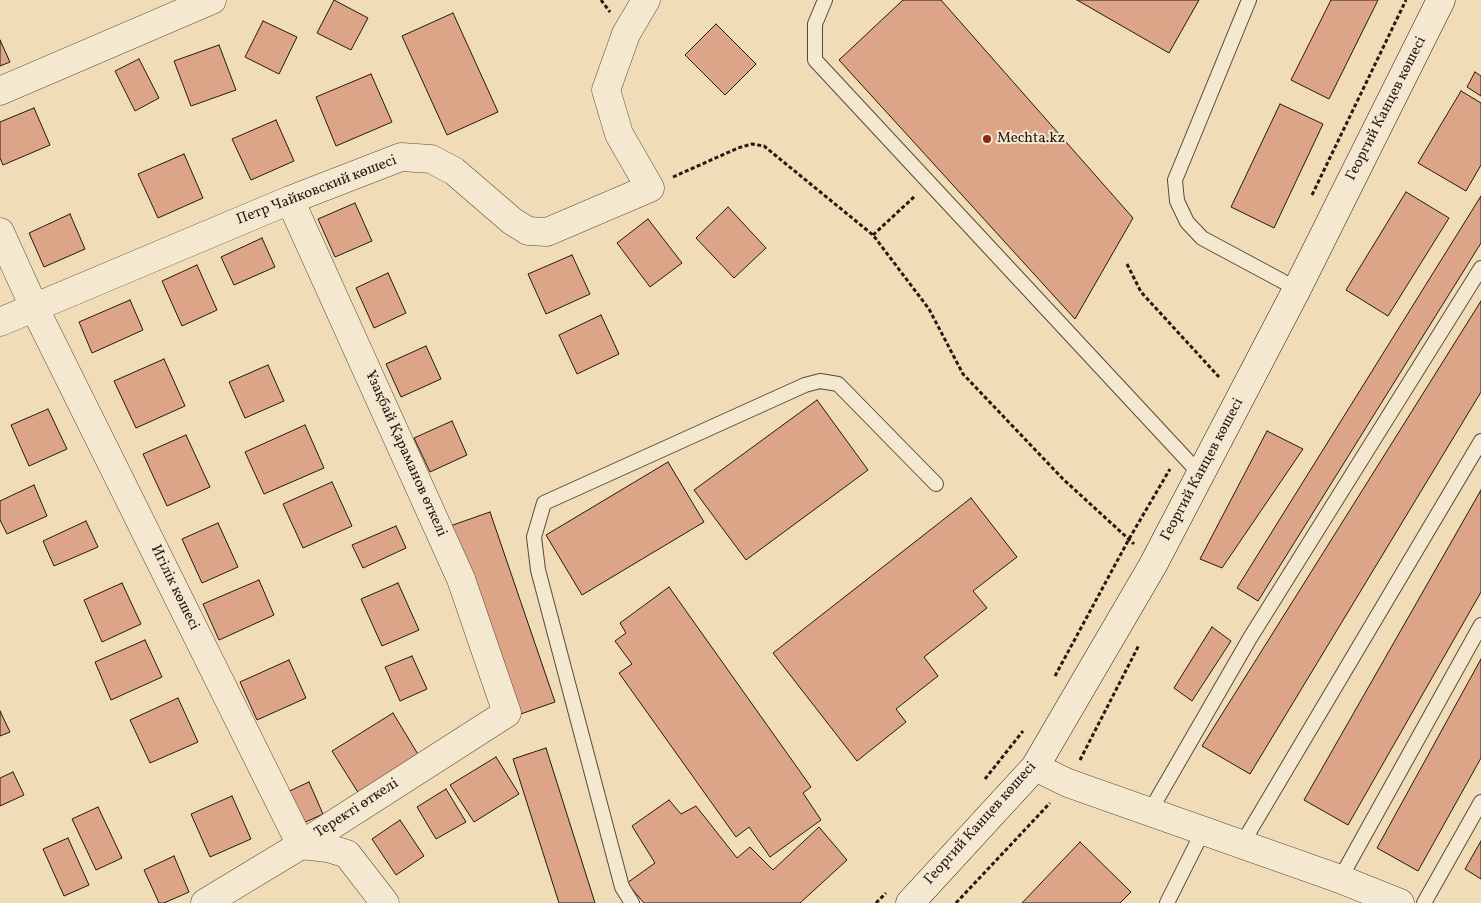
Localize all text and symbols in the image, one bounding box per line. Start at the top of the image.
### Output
street label: Георгий Канцев көшесі [1343,34,1431,184]
place label: Mechta.kz [997,130,1065,148]
marker: Mechta.kz [981,133,993,145]
street label: Петр Чайковский көшесі [234,152,400,230]
street label: Ұзақбай Қараманов өткелі [360,368,450,540]
street label: Георгий Канцев көшесі [1158,395,1248,545]
street label: Игілік көшесі [146,542,202,634]
street label: Георгий Канцев көшесі [921,759,1041,889]
street label: Теректі өткелі [312,775,402,843]

